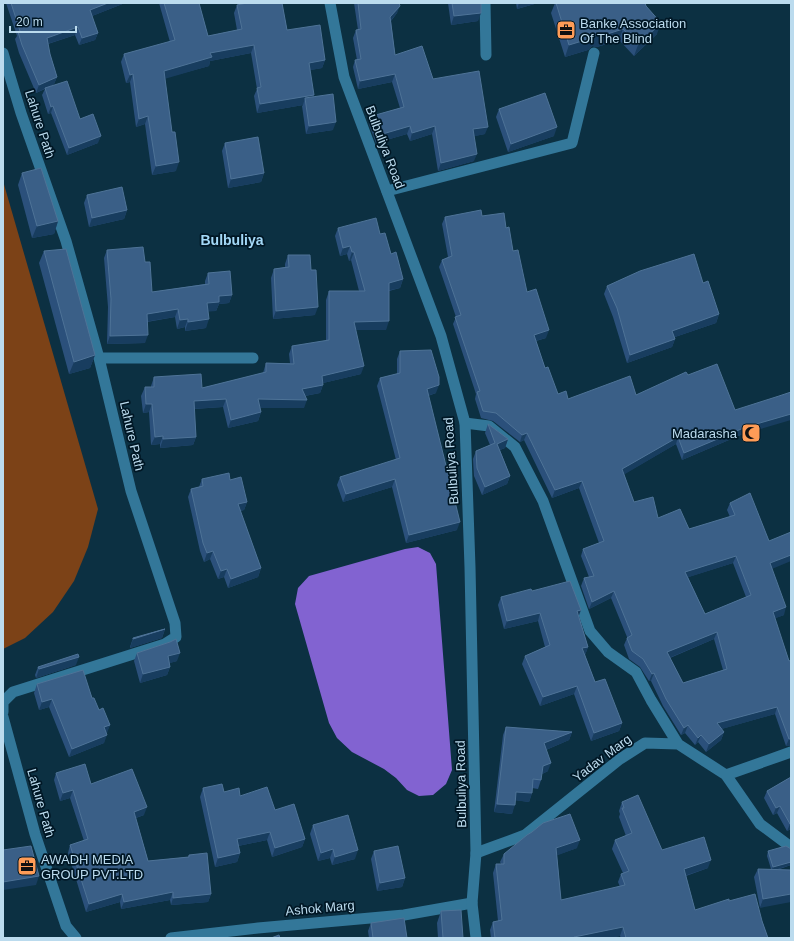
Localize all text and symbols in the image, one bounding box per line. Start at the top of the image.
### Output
scale bar [10,8,76,34]
text: 20 m [16,15,43,29]
place label: Banke Association Of The Blind [580,16,686,46]
office icon: Banke Association Of The Blind [555,19,577,41]
street label: Lahure Path [22,88,58,160]
street label: Bulbuliya Road [362,103,408,191]
district label: Bulbuliya [200,232,264,248]
street label: Lahure Path [117,400,147,472]
street label: Bulbuliya Road [440,417,462,505]
mosque icon: Madarasha [740,422,762,444]
place label: Madarasha [672,426,738,441]
street label: Yadav Marg [570,731,634,785]
street label: Bulbuliya Road [453,740,469,828]
street label: Lahure Path [24,767,58,839]
place label: AWADH MEDIA GROUP PVT.LTD [41,852,143,882]
office icon: AWADH MEDIA GROUP PVT.LTD [16,855,38,877]
street label: Ashok Marg [285,898,355,918]

